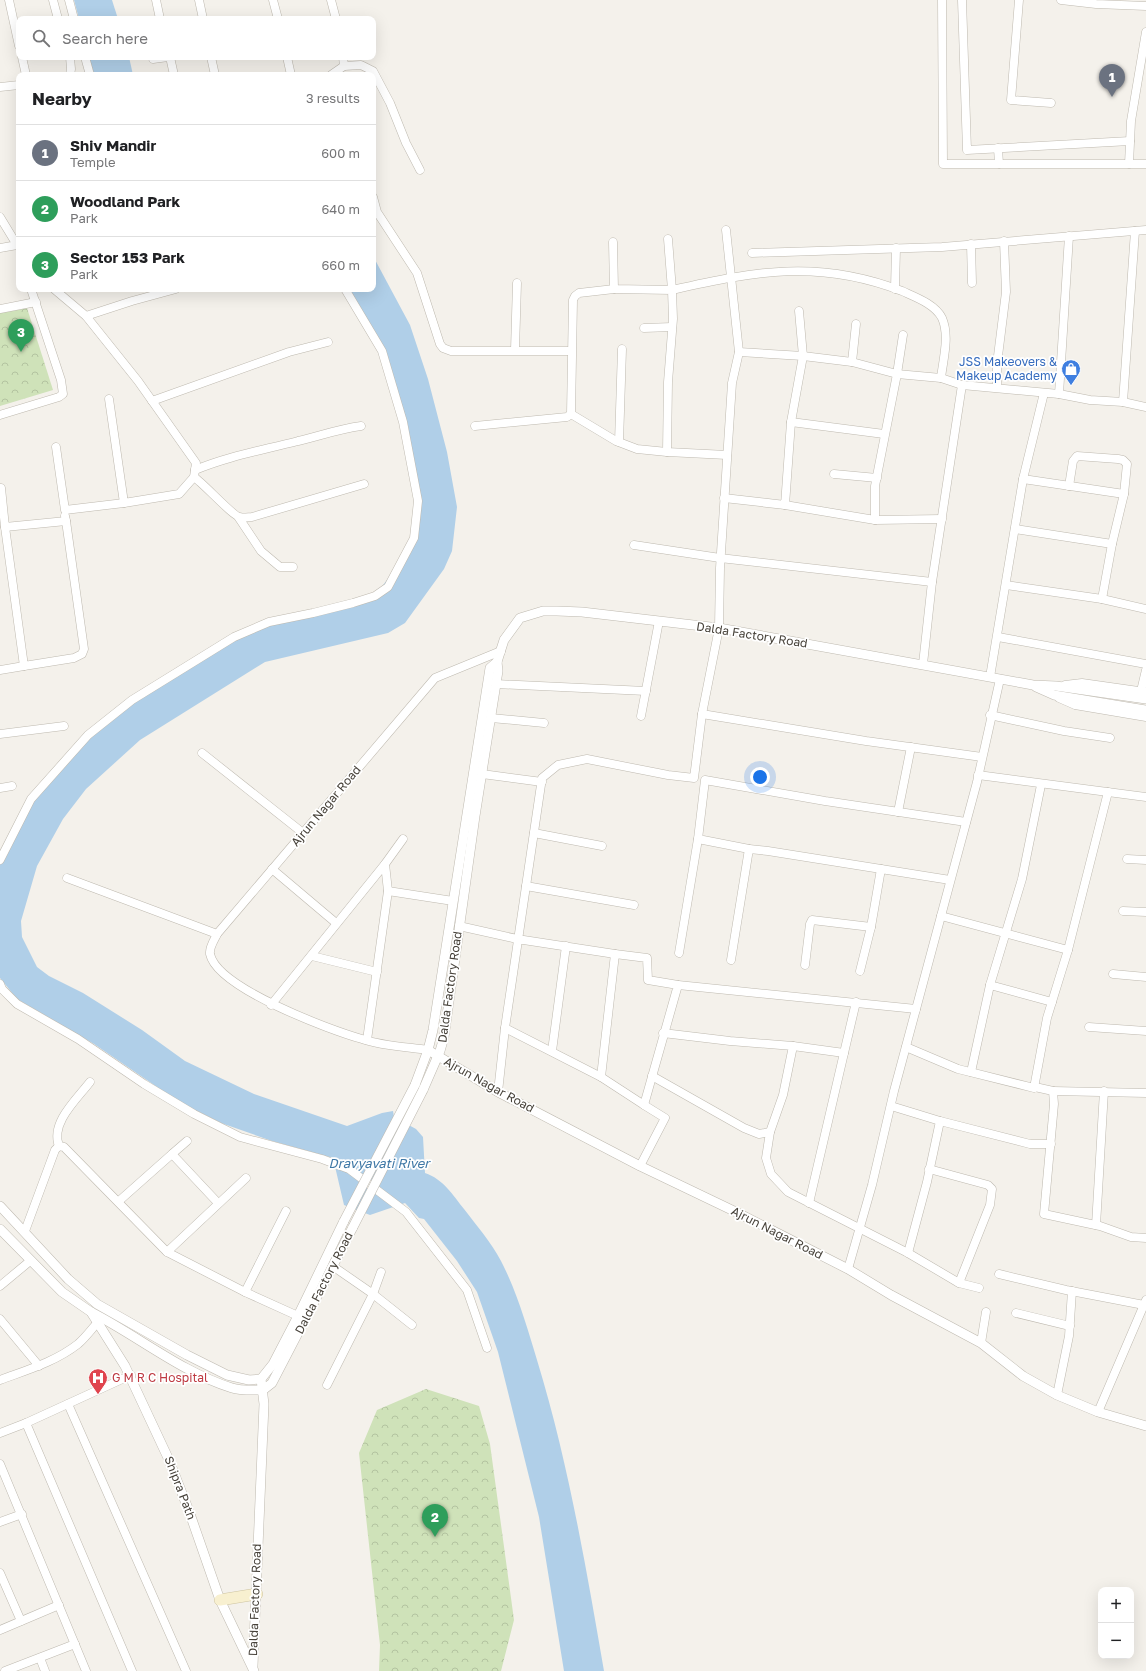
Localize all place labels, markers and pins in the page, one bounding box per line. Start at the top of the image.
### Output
pin: 1 [1099,64,1125,97]
pin: 3 [8,319,34,352]
place label: JSS Makeovers & Makeup Academy [956,354,1057,383]
shop icon: JSS Makeovers & Makeup Academy [1060,358,1082,386]
hospital icon: G M R C Hospital [87,1367,109,1395]
place label: G M R C Hospital [112,1370,208,1385]
pin: 2 [422,1504,448,1537]

